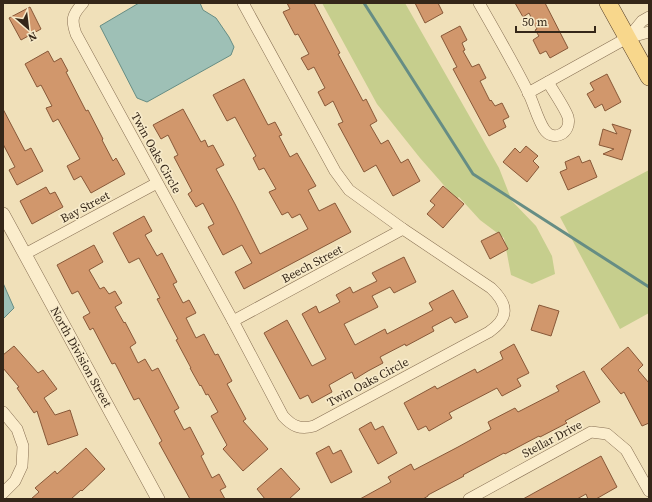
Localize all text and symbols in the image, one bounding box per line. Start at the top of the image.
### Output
north arrow [8,8,48,48]
scale bar [516,8,595,34]
text: 50 m [522,14,548,30]
text: N [25,28,40,45]
street label: Twin Oaks Circle [127,110,185,196]
street label: Bay Street [58,187,112,227]
street label: Beech Street [279,241,345,287]
street label: North Division Street [47,304,115,410]
street label: Twin Oaks Circle [324,354,412,410]
street label: Stellar Drive [519,416,585,462]

